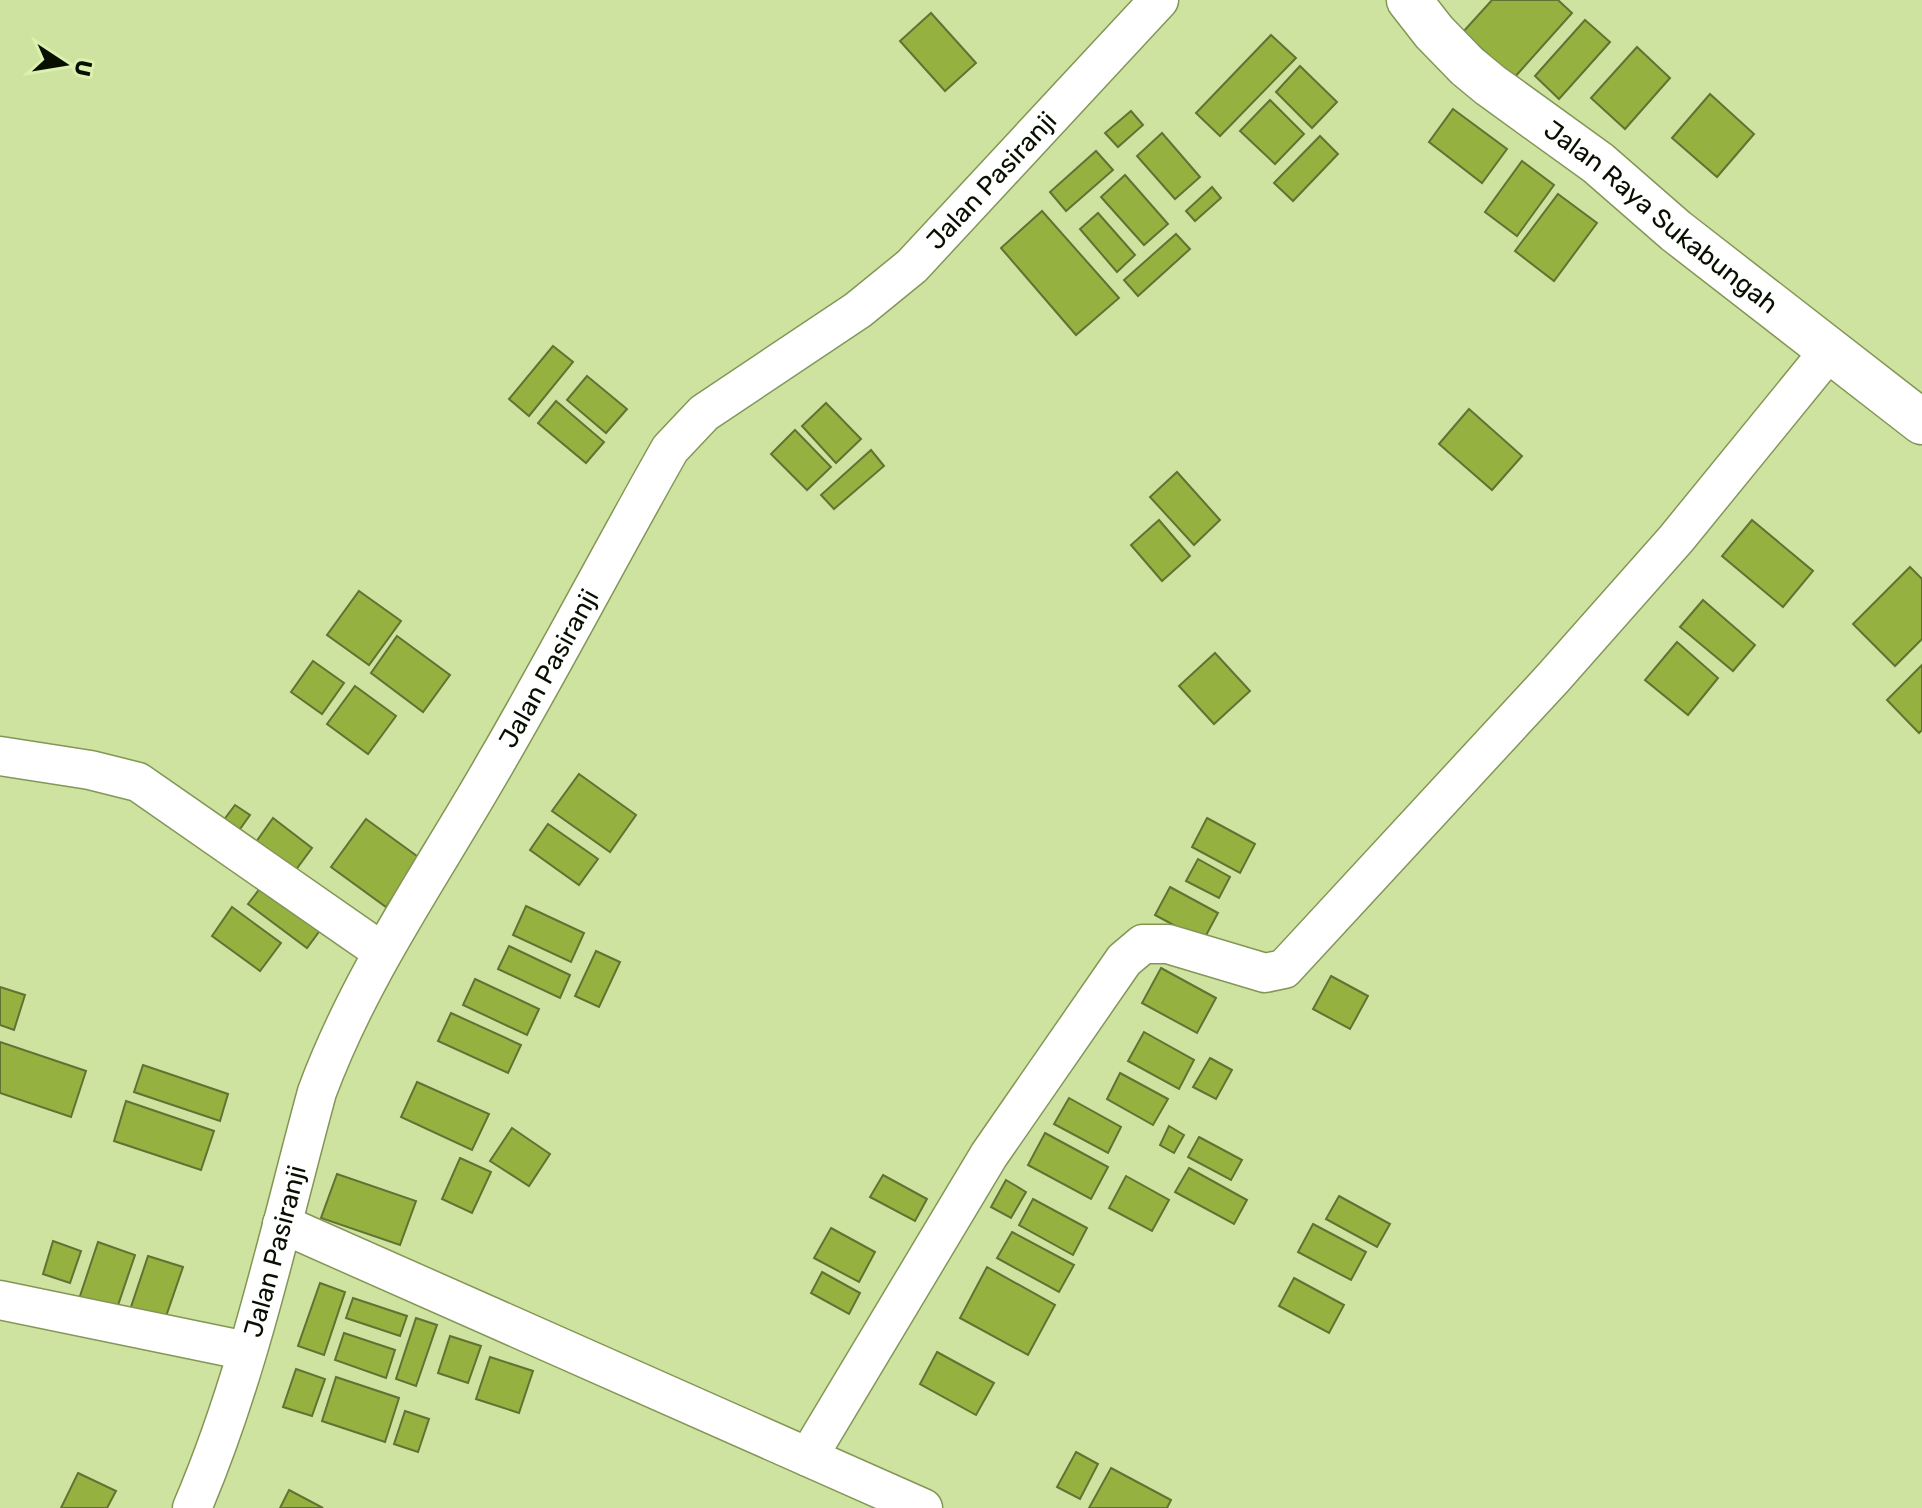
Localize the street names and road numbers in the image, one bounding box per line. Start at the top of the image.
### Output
street label: Jalan Pasiranji [920,106,1063,256]
street label: Jalan Raya Sukabungah [1538,114,1784,320]
street label: Jalan Pasiranji [492,584,605,754]
street label: Jalan Pasiranji [237,1162,313,1341]

